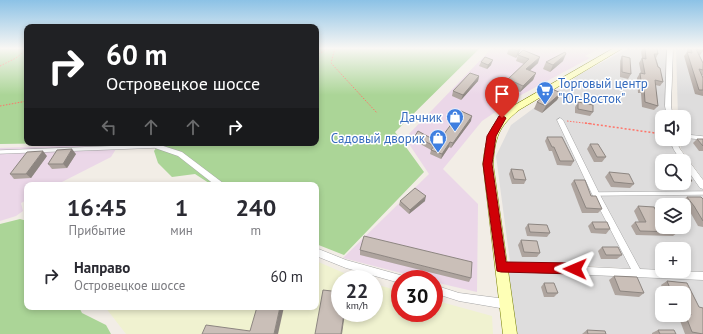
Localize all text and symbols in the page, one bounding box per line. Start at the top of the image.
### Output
text: 60 m [106,36,167,73]
icon: right [40,40,92,92]
text: Островецкое шоссе [106,72,260,95]
place label: Торговый центр "Юг-Восток" [558,75,648,107]
pin [485,77,519,118]
supermarket icon: Торговый центр "Юг-Восток" [535,80,555,105]
icon: arrive [491,83,513,105]
shop icon: Дачник [445,107,465,132]
place label: Дачник [400,109,443,126]
map controls [655,110,691,322]
button: sound [655,110,691,146]
icon: left [98,116,120,138]
icon: ahead [140,116,162,138]
icon: ahead [182,116,204,138]
icon: right [224,116,246,138]
shop icon: Садовый дворик [428,128,448,153]
place label: Садовый дворик [331,130,426,147]
button: search [655,154,691,190]
text: 16:45 [67,192,128,223]
text: 1 [175,192,188,223]
text: 240 [235,192,276,223]
button: layers [655,198,691,234]
text: Прибытие [69,222,126,239]
text: мин [170,222,193,239]
text: m [251,222,261,239]
button: + [655,242,691,278]
position arrow [554,248,596,290]
text: Направо [74,258,130,277]
icon: right [40,265,62,287]
text: 60 m [270,267,303,286]
speed limit sign: 30 [391,270,443,322]
text: Островецкое шоссе [74,277,185,294]
text: 22 [346,278,368,304]
button: − [655,286,691,322]
text: km/h [346,299,368,312]

